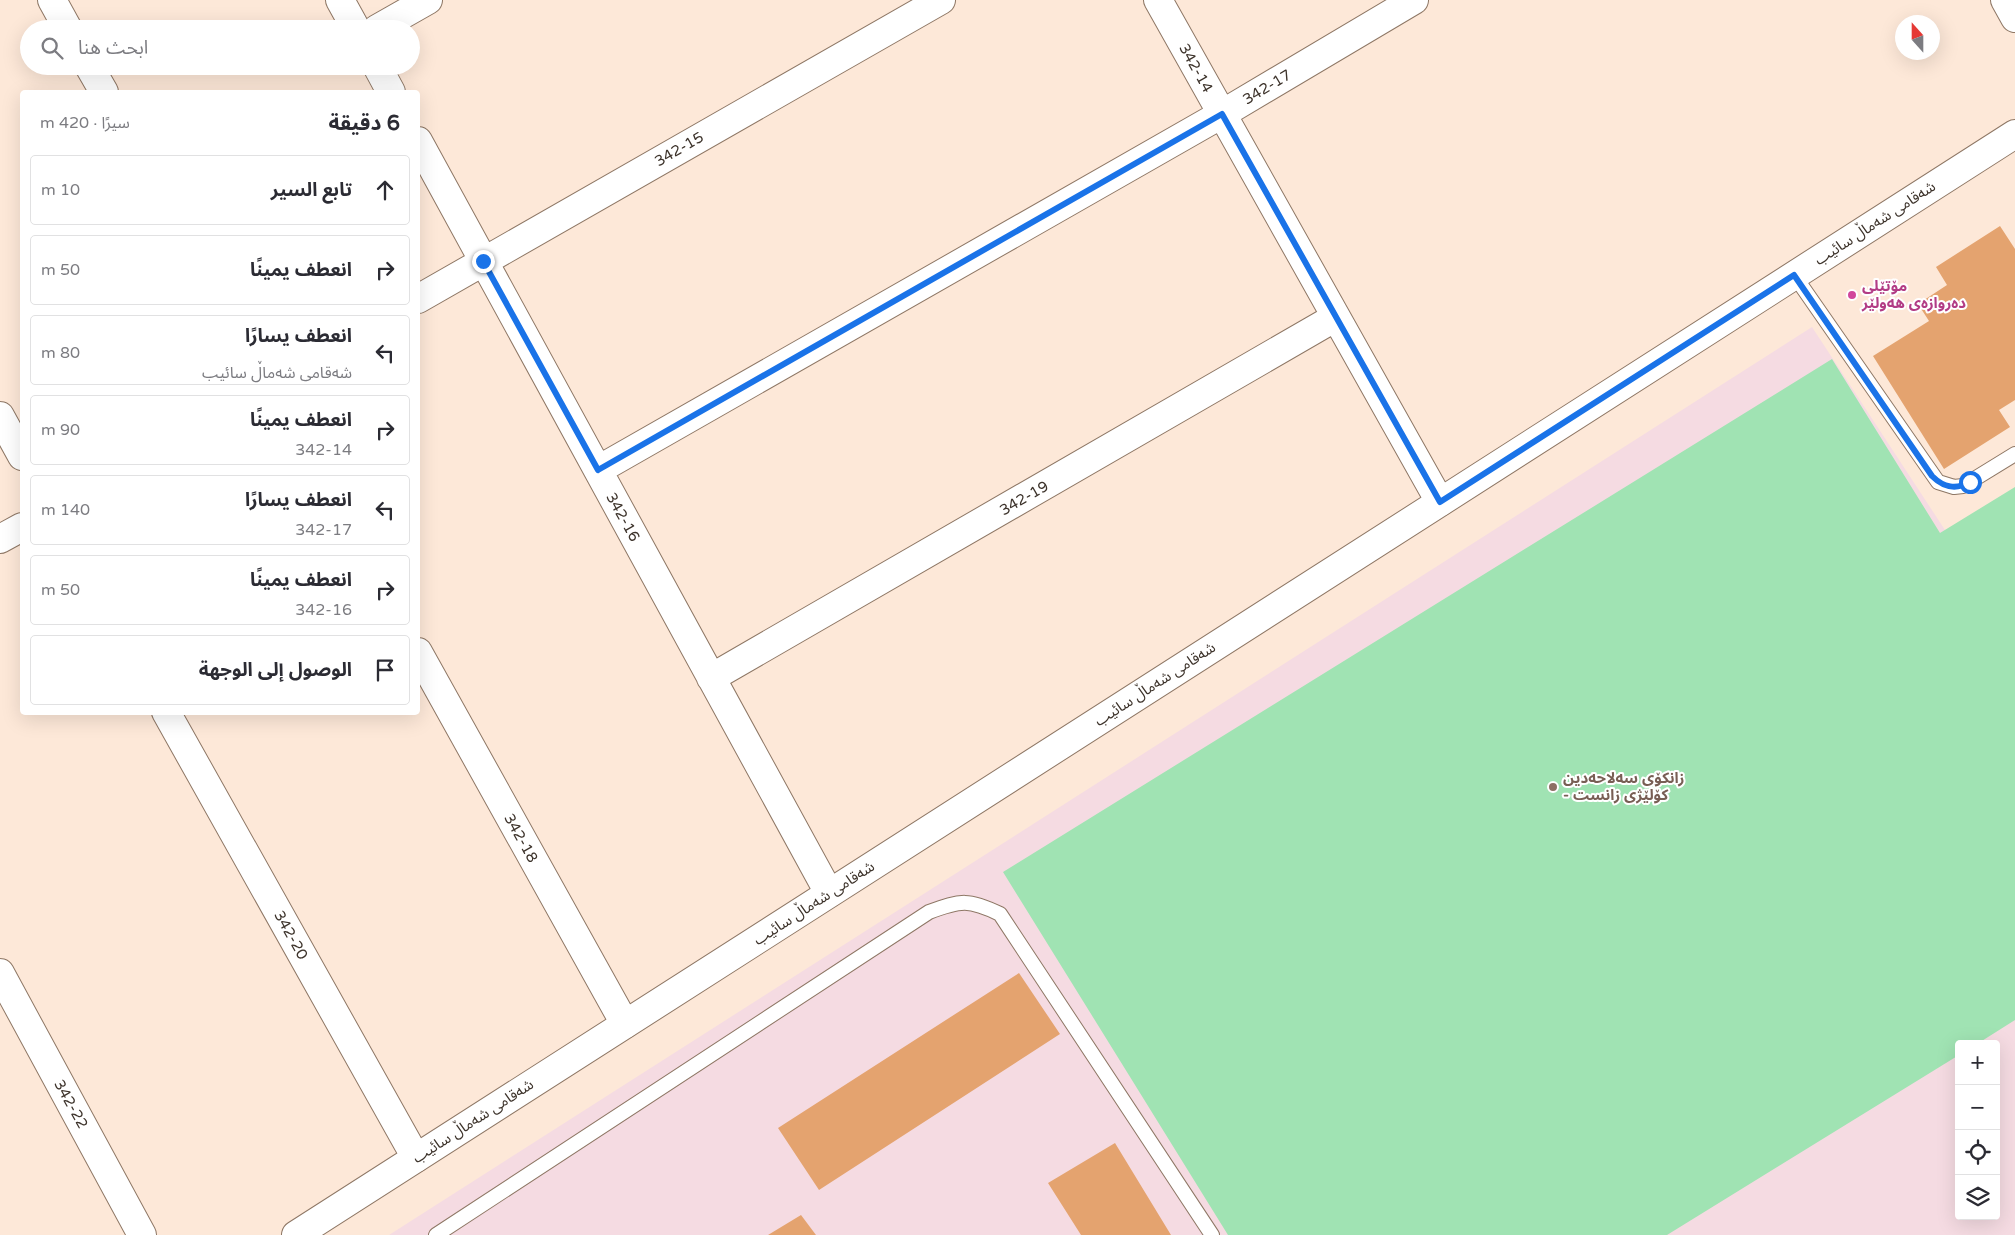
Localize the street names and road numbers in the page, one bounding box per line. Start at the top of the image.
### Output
street label: 342-14 [1175,40,1217,96]
street label: 342-17 [1240,66,1294,108]
street label: 342-15 [651,128,707,170]
street label: شەقامی شەماڵ سائیب [1810,175,1939,269]
street label: 342-19 [996,477,1052,519]
street label: 342-16 [602,489,644,545]
street label: شەقامی شەماڵ سائیب [1090,636,1219,730]
street label: 342-18 [500,810,542,866]
street label: شەقامی شەماڵ سائیب [749,855,878,949]
street label: 342-20 [270,907,312,963]
street label: شەقامی شەماڵ سائیب [408,1073,537,1167]
street label: 342-22 [50,1076,92,1132]

